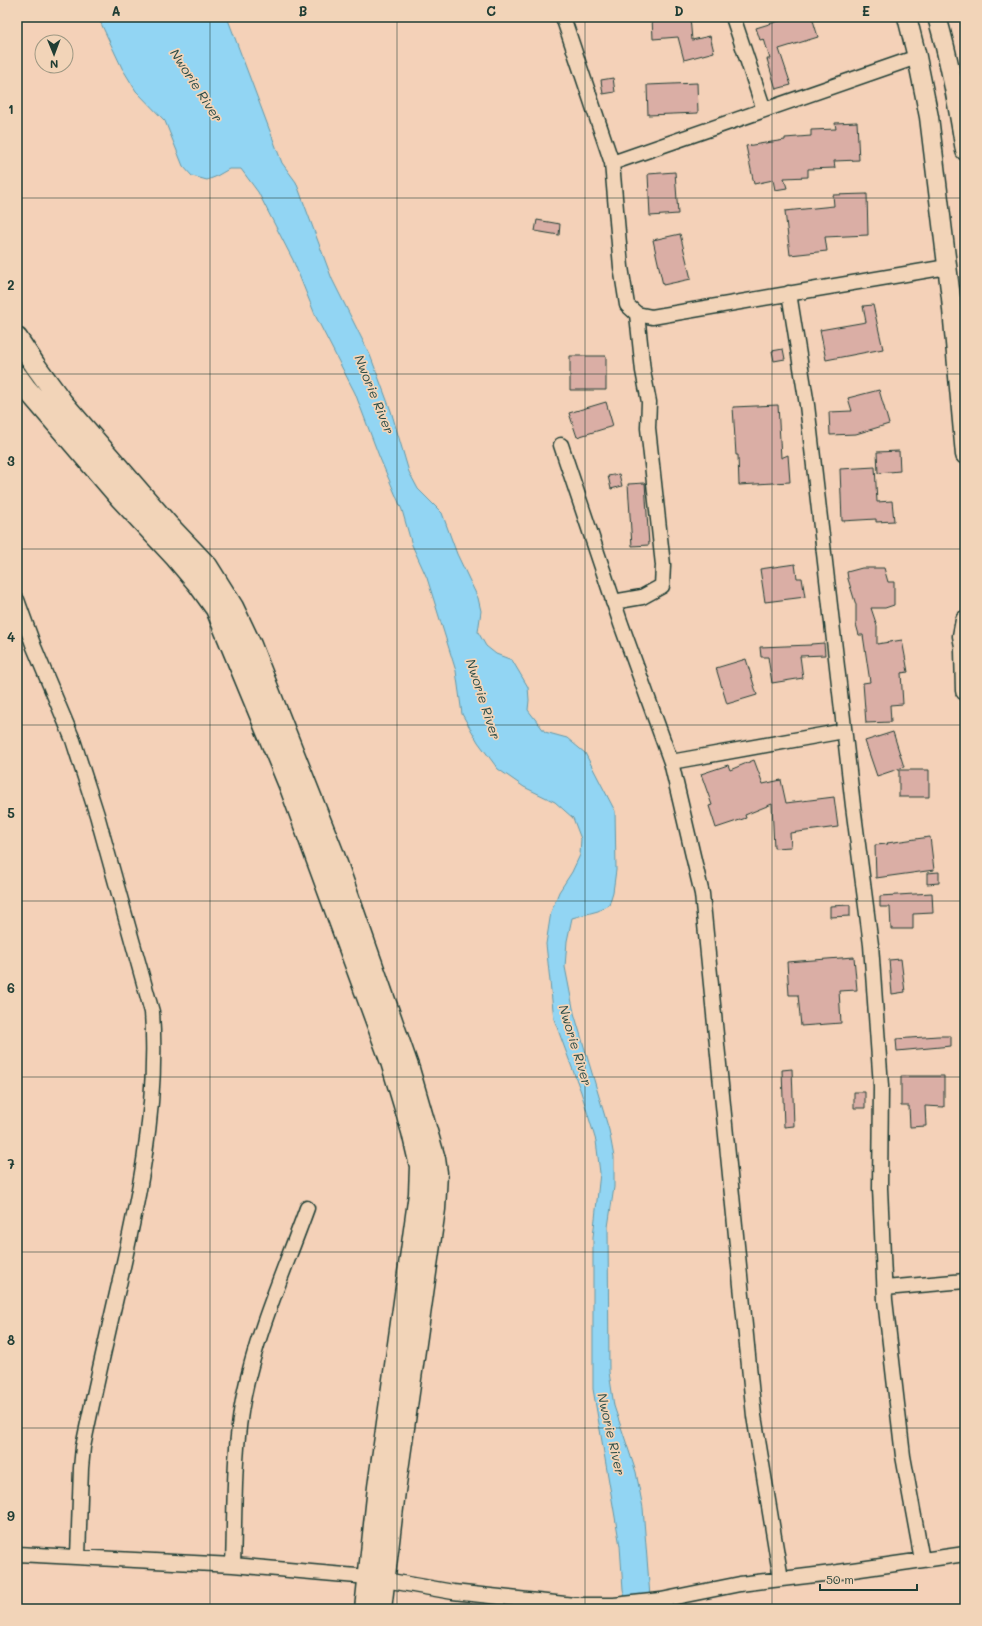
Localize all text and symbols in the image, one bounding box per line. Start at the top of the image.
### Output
text: A [111,2,121,19]
text: B [299,2,308,19]
text: C [486,2,496,19]
text: D [674,2,684,19]
text: E [862,2,870,19]
north arrow [34,34,74,74]
water label: Nworie River [167,45,227,125]
text: N [50,57,58,72]
text: 1 [8,100,14,117]
text: 2 [7,276,15,293]
water label: Nworie River [351,352,399,436]
text: 3 [7,452,15,469]
text: 4 [7,628,15,645]
water label: Nworie River [463,656,505,742]
text: 5 [7,804,15,821]
text: 6 [7,979,15,996]
water label: Nworie River [556,1002,597,1088]
text: 7 [7,1155,15,1172]
text: 8 [7,1331,15,1348]
water label: Nworie River [594,1391,630,1477]
text: 9 [7,1507,15,1524]
scale bar [820,1566,917,1592]
text: 50 m [826,1571,854,1587]

